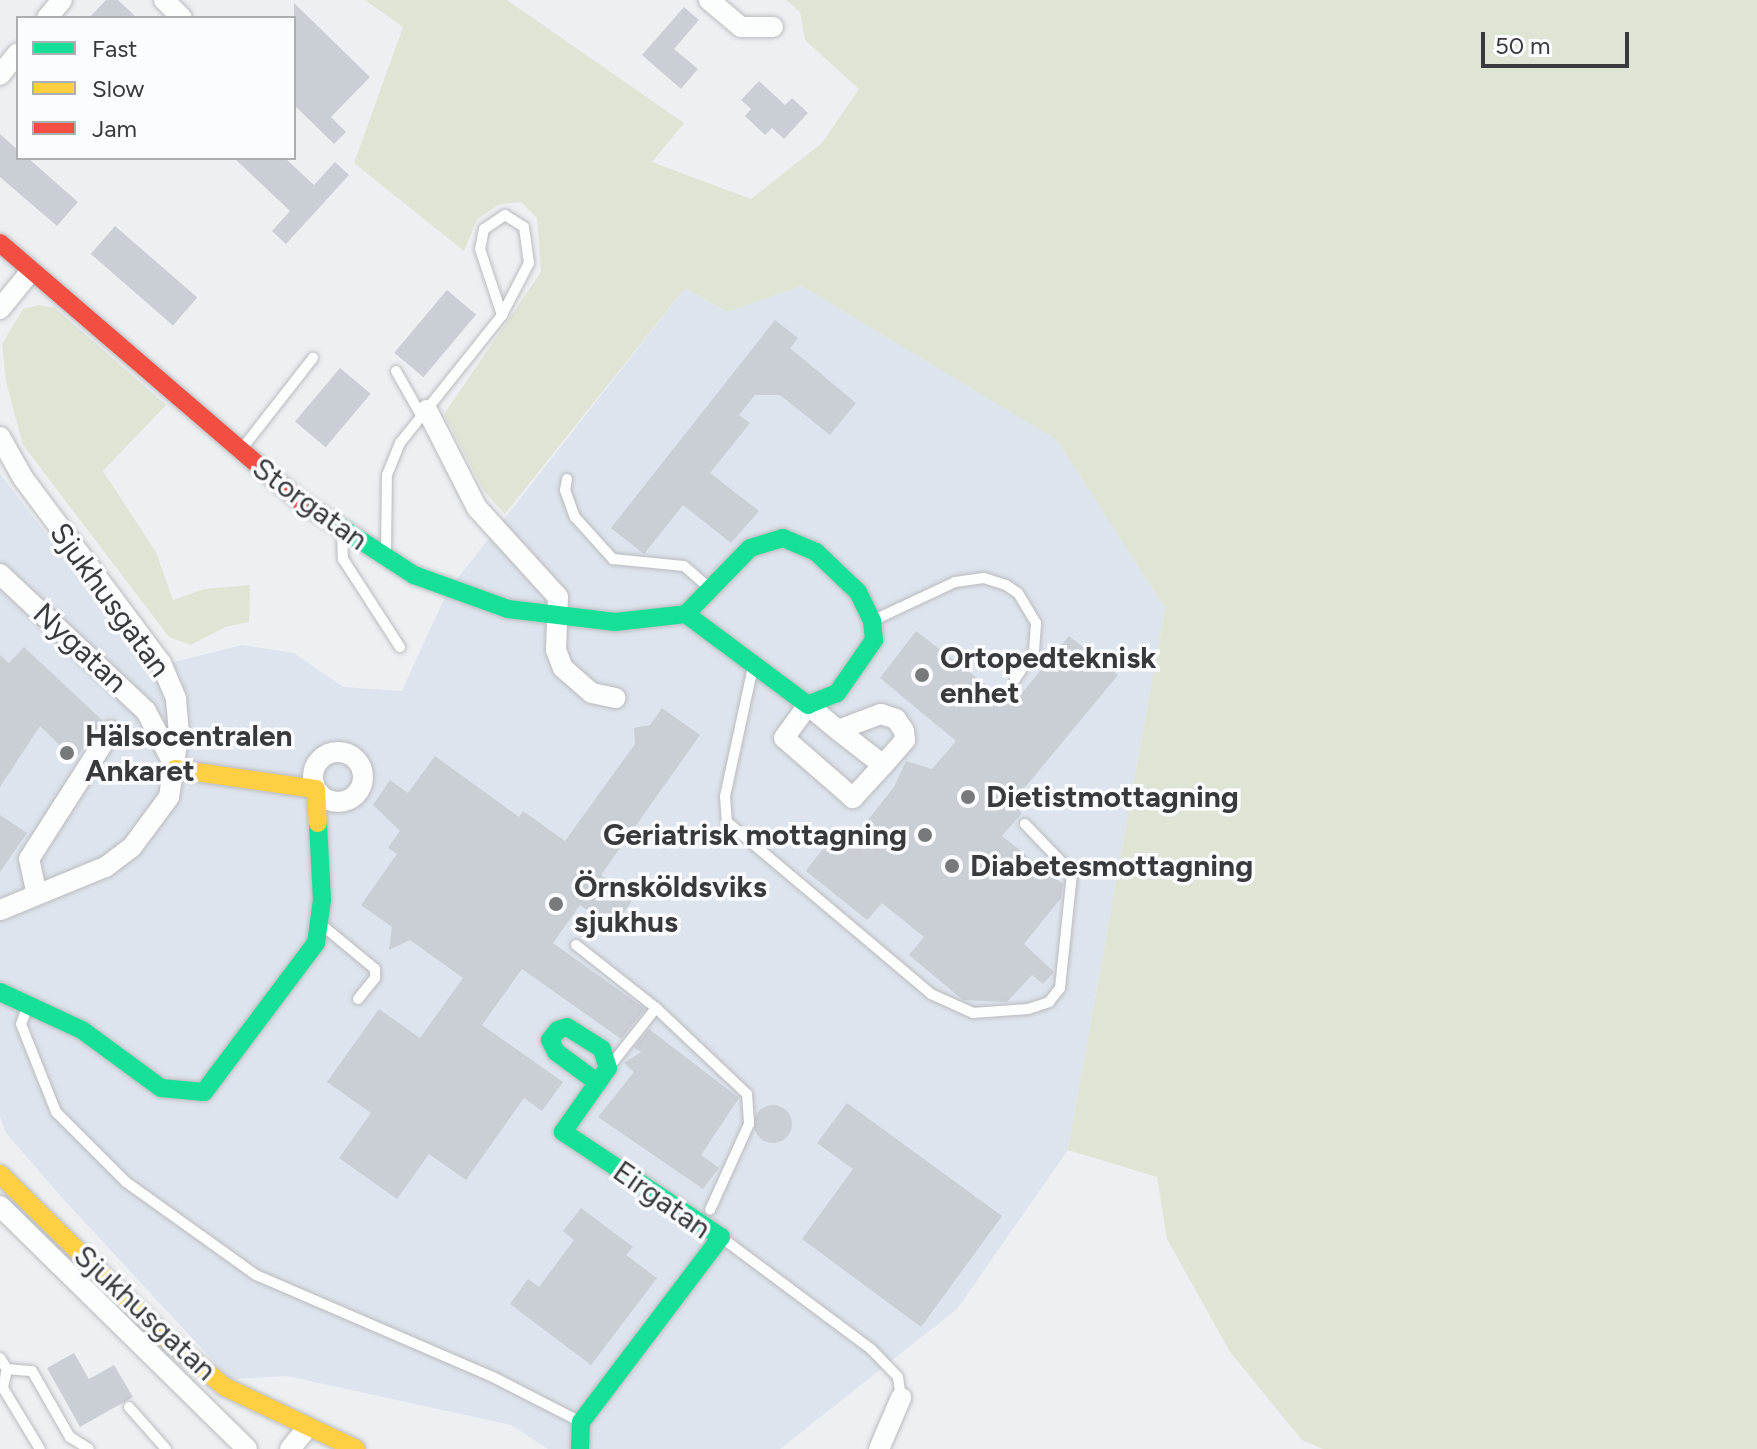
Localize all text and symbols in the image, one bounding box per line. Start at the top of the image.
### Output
legend [16,16,296,160]
scale bar [1485,16,1633,66]
text: 50 m [1495,31,1551,60]
text: Fast [92,34,137,63]
text: Slow [92,74,144,103]
text: Jam [92,114,137,143]
street label: Storgatan [245,450,375,558]
street label: Sjukhusgatan [42,516,178,684]
street label: Nygatan [26,596,134,700]
place label: Ortopedteknisk enhet [940,640,1156,710]
marker: Ortopedteknisk enhet [911,664,933,686]
place label: Hälsocentralen Ankaret [85,718,293,788]
marker: Hälsocentralen Ankaret [56,742,78,764]
place label: Dietistmottagning [986,779,1239,815]
marker: Dietistmottagning [957,786,979,808]
place label: Geriatrisk mottagning [603,817,907,853]
marker: Geriatrisk mottagning [914,824,936,846]
place label: Diabetesmottagning [970,848,1253,884]
marker: Diabetesmottagning [941,855,963,877]
place label: Örnsköldsviks sjukhus [574,869,767,940]
marker: Örnsköldsviks sjukhus [545,893,567,915]
street label: Eirgatan [606,1153,718,1247]
street label: Sjukhusgatan [66,1238,224,1388]

